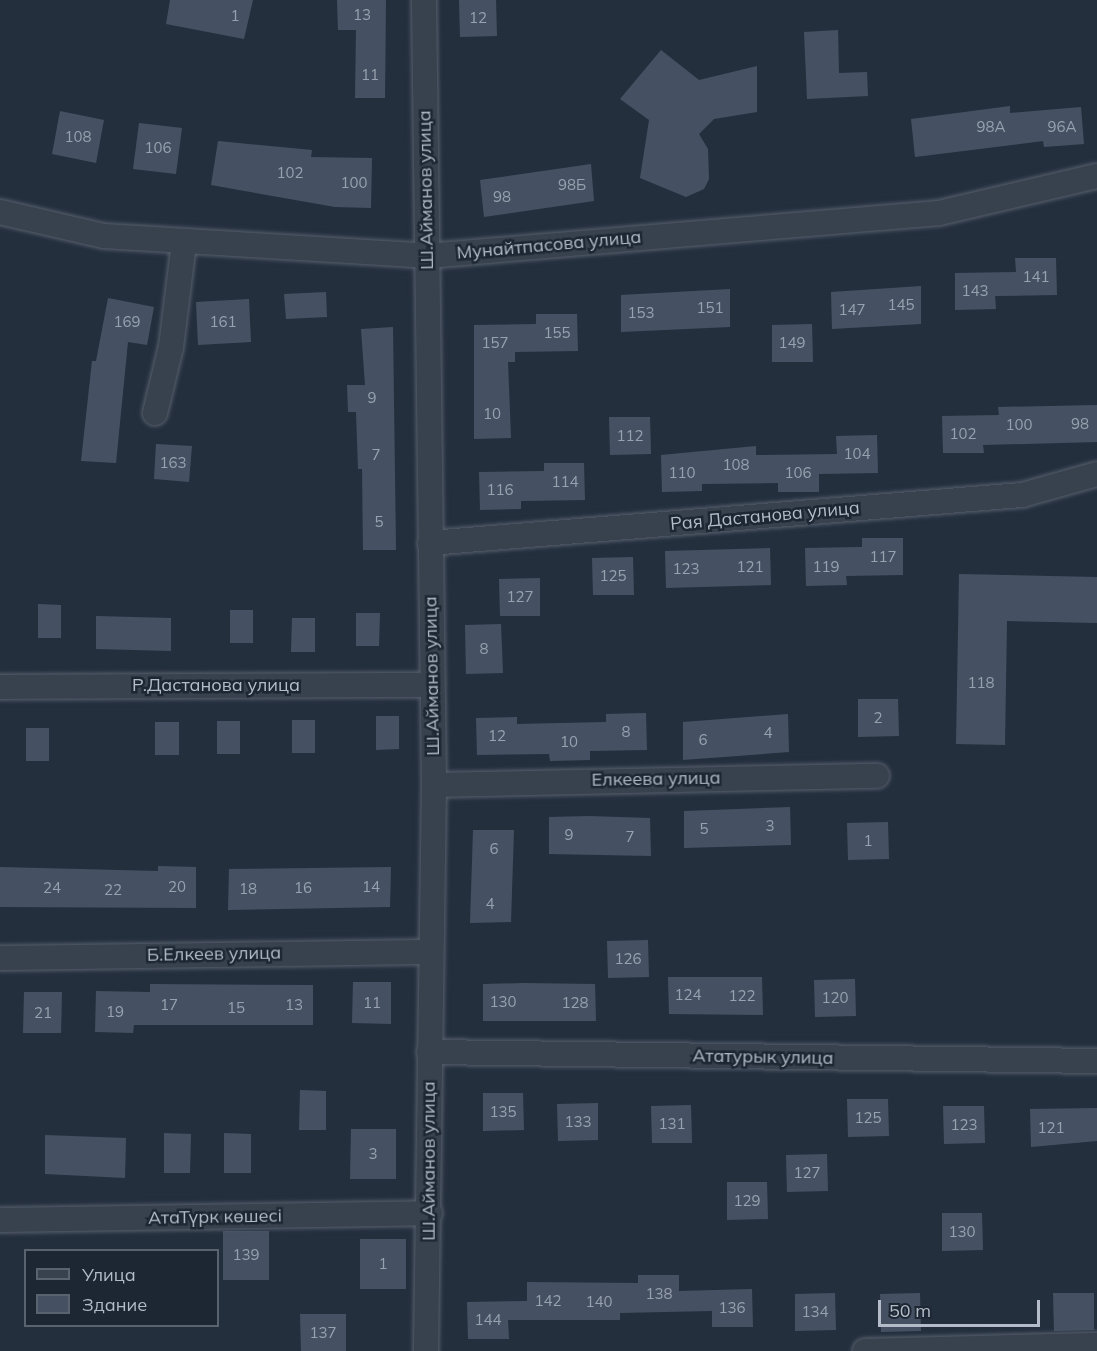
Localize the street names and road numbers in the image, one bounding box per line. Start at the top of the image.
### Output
street label: Ш.Айманов улица [414,110,438,270]
street label: Мунайтпасова улица [456,226,642,264]
street label: Рая Дастанова улица [669,497,861,535]
street label: Ш.Айманов улица [420,596,444,756]
street label: Р.Дастанова улица [132,674,300,696]
street label: Елкеева улица [591,767,721,791]
street label: Б.Елкеев улица [147,942,281,966]
street label: Ататурык улица [692,1045,834,1069]
street label: Ш.Айманов улица [418,1081,440,1241]
street label: АтаТүрк көшесі [148,1205,282,1229]

